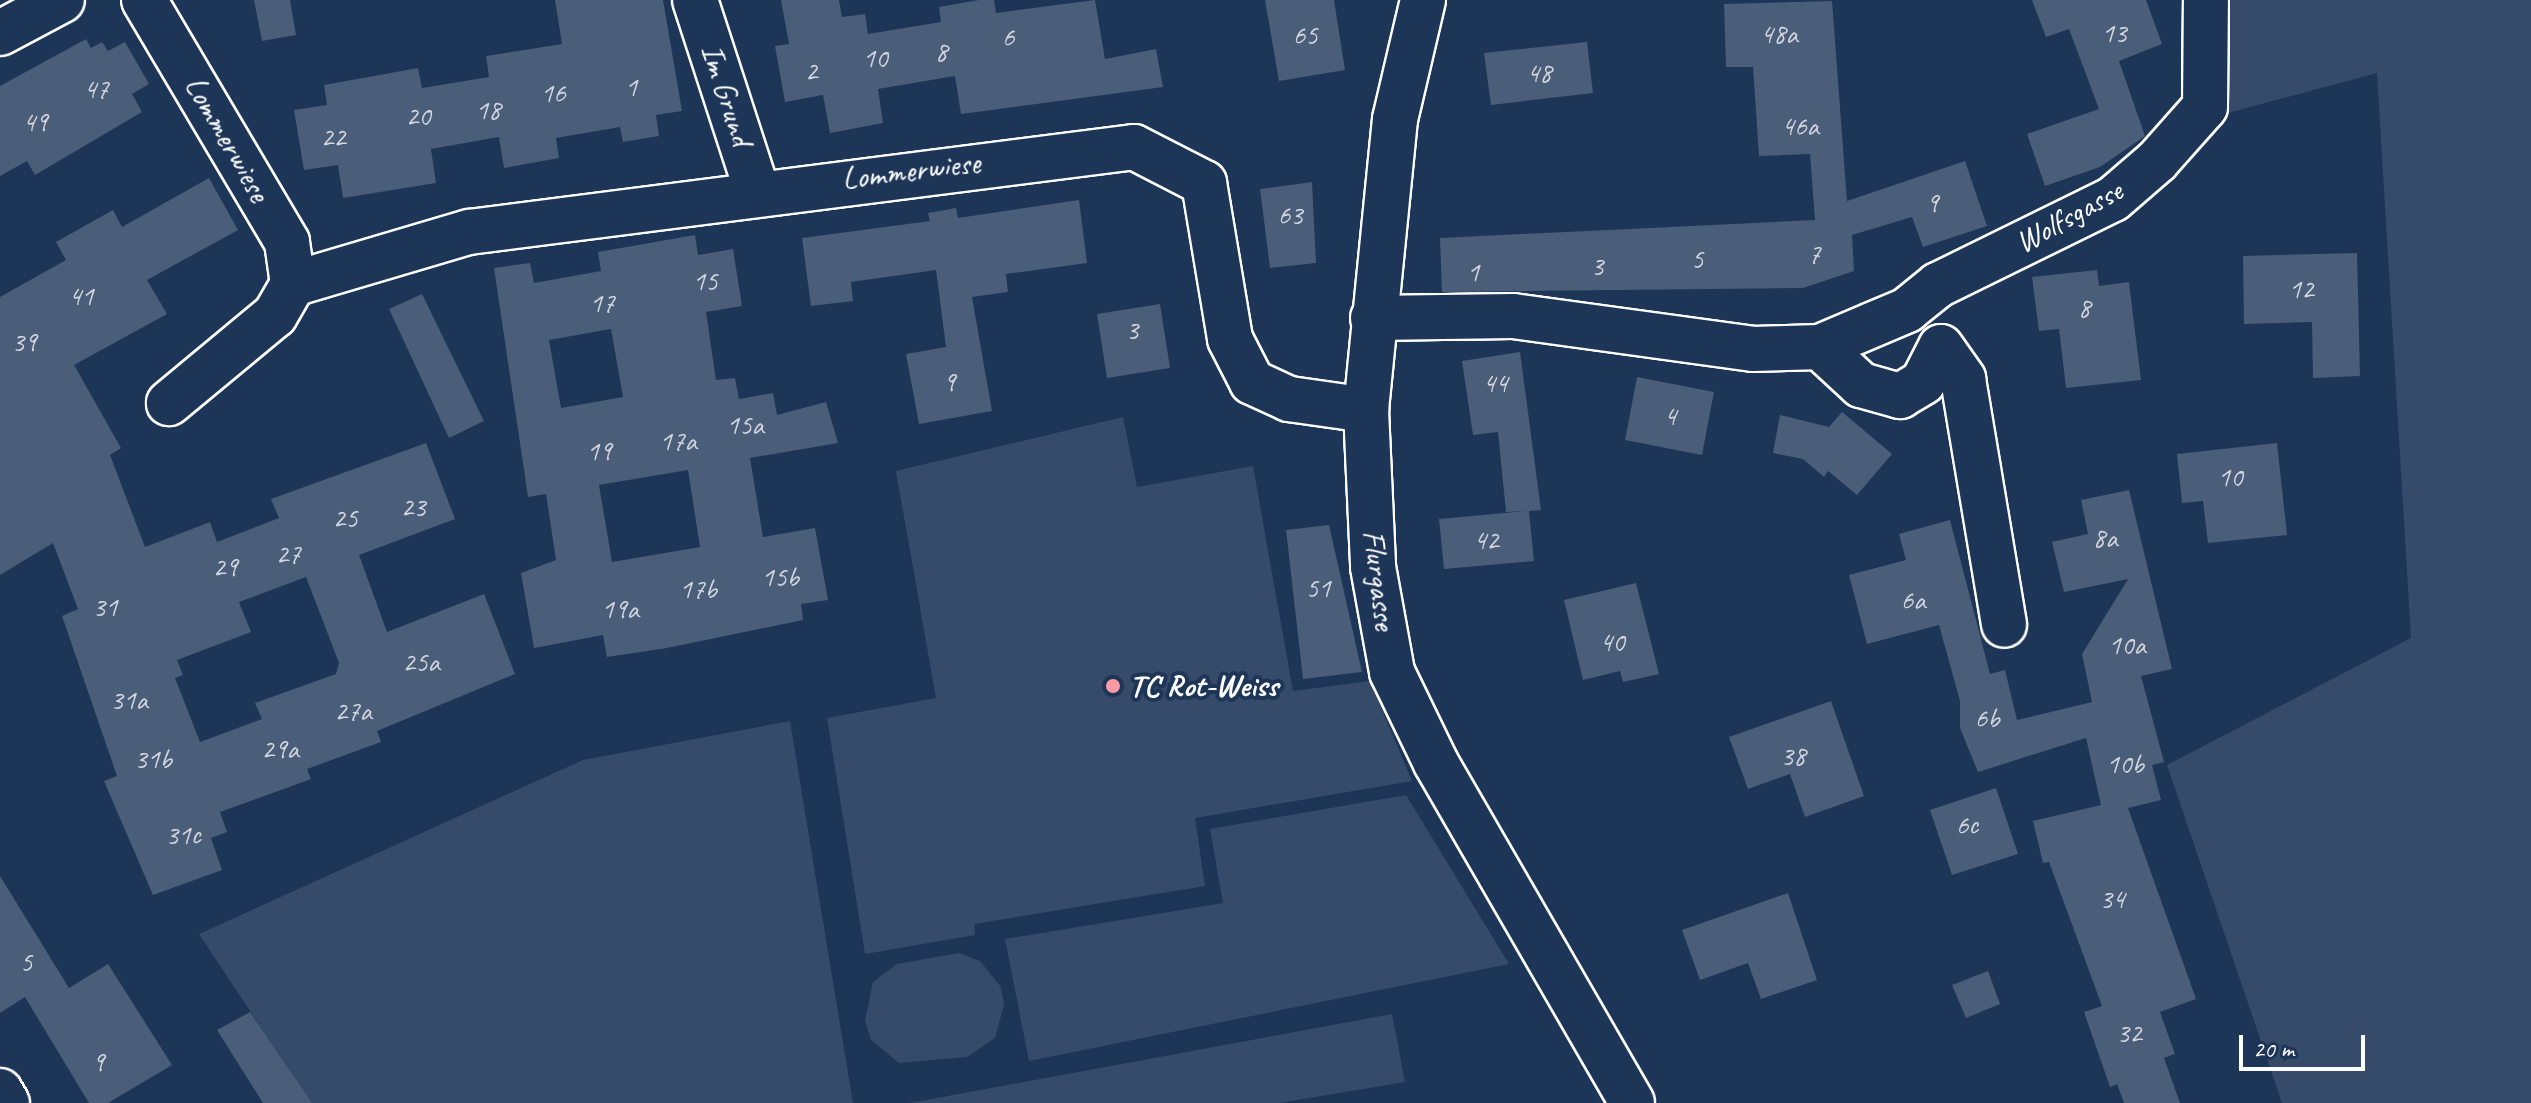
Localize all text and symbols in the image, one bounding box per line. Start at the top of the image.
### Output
house number: 13 [2101,16,2127,50]
house number: 48a [1760,17,1798,51]
house number: 65 [1292,18,1318,52]
house number: 6 [1002,20,1014,54]
house number: 8 [935,35,947,69]
street label: Im Grund [692,39,760,151]
house number: 10 [862,41,888,75]
house number: 2 [805,54,817,88]
house number: 48 [1526,56,1552,90]
street label: Lommerwiese [176,69,278,209]
house number: 1 [625,70,637,104]
house number: 47 [83,72,109,106]
house number: 16 [540,76,566,110]
house number: 18 [475,93,501,127]
house number: 20 [405,99,431,133]
house number: 49 [22,105,48,139]
house number: 46a [1781,109,1819,143]
house number: 22 [320,120,346,154]
street label: Lommerwiese [840,143,982,199]
street label: Wolfsgasse [2009,172,2129,262]
house number: 9 [1926,186,1938,220]
house number: 63 [1277,198,1303,232]
house number: 7 [1808,237,1820,271]
house number: 5 [1691,242,1703,276]
house number: 3 [1591,249,1603,283]
house number: 1 [1467,255,1479,289]
house number: 15 [692,264,718,298]
house number: 12 [2288,272,2314,306]
house number: 41 [68,279,94,313]
house number: 17 [589,286,615,320]
house number: 8 [2078,291,2090,325]
house number: 3 [1126,313,1138,347]
house number: 39 [11,325,37,359]
house number: 9 [943,365,955,399]
house number: 44 [1482,366,1508,400]
house number: 4 [1664,399,1676,433]
house number: 15a [726,408,764,442]
house number: 17a [659,424,697,458]
house number: 19 [586,434,612,468]
house number: 10 [2217,460,2243,494]
house number: 23 [400,490,426,524]
house number: 25 [332,501,358,535]
house number: 8a [2093,521,2117,555]
house number: 42 [1473,523,1499,557]
street label: Flurgasse [1354,528,1404,632]
house number: 27 [275,537,301,571]
house number: 29 [212,550,238,584]
house number: 15b [761,560,799,594]
house number: 51 [1305,571,1331,605]
house number: 17b [679,572,717,606]
house number: 6a [1901,583,1925,617]
house number: 31 [92,590,118,624]
house number: 19a [601,592,639,626]
house number: 40 [1599,625,1625,659]
house number: 10a [2108,628,2146,662]
house number: 25a [402,645,440,679]
place label: TC Rot-Weiss [1129,667,1280,705]
marker: TC Rot-Weiss [1104,677,1122,695]
house number: 31a [110,683,148,717]
house number: 27a [334,694,372,728]
house number: 6b [1975,701,1999,735]
house number: 29a [261,732,299,766]
house number: 38 [1780,739,1806,773]
house number: 31b [134,742,172,776]
house number: 10b [2106,747,2144,781]
house number: 6c [1956,808,1978,842]
house number: 31c [165,818,201,852]
house number: 34 [2099,882,2125,916]
house number: 5 [20,945,32,979]
house number: 32 [2116,1016,2142,1050]
scale bar [2243,1019,2369,1069]
text: 20 m [2253,1034,2294,1064]
house number: 9 [92,1045,104,1079]

